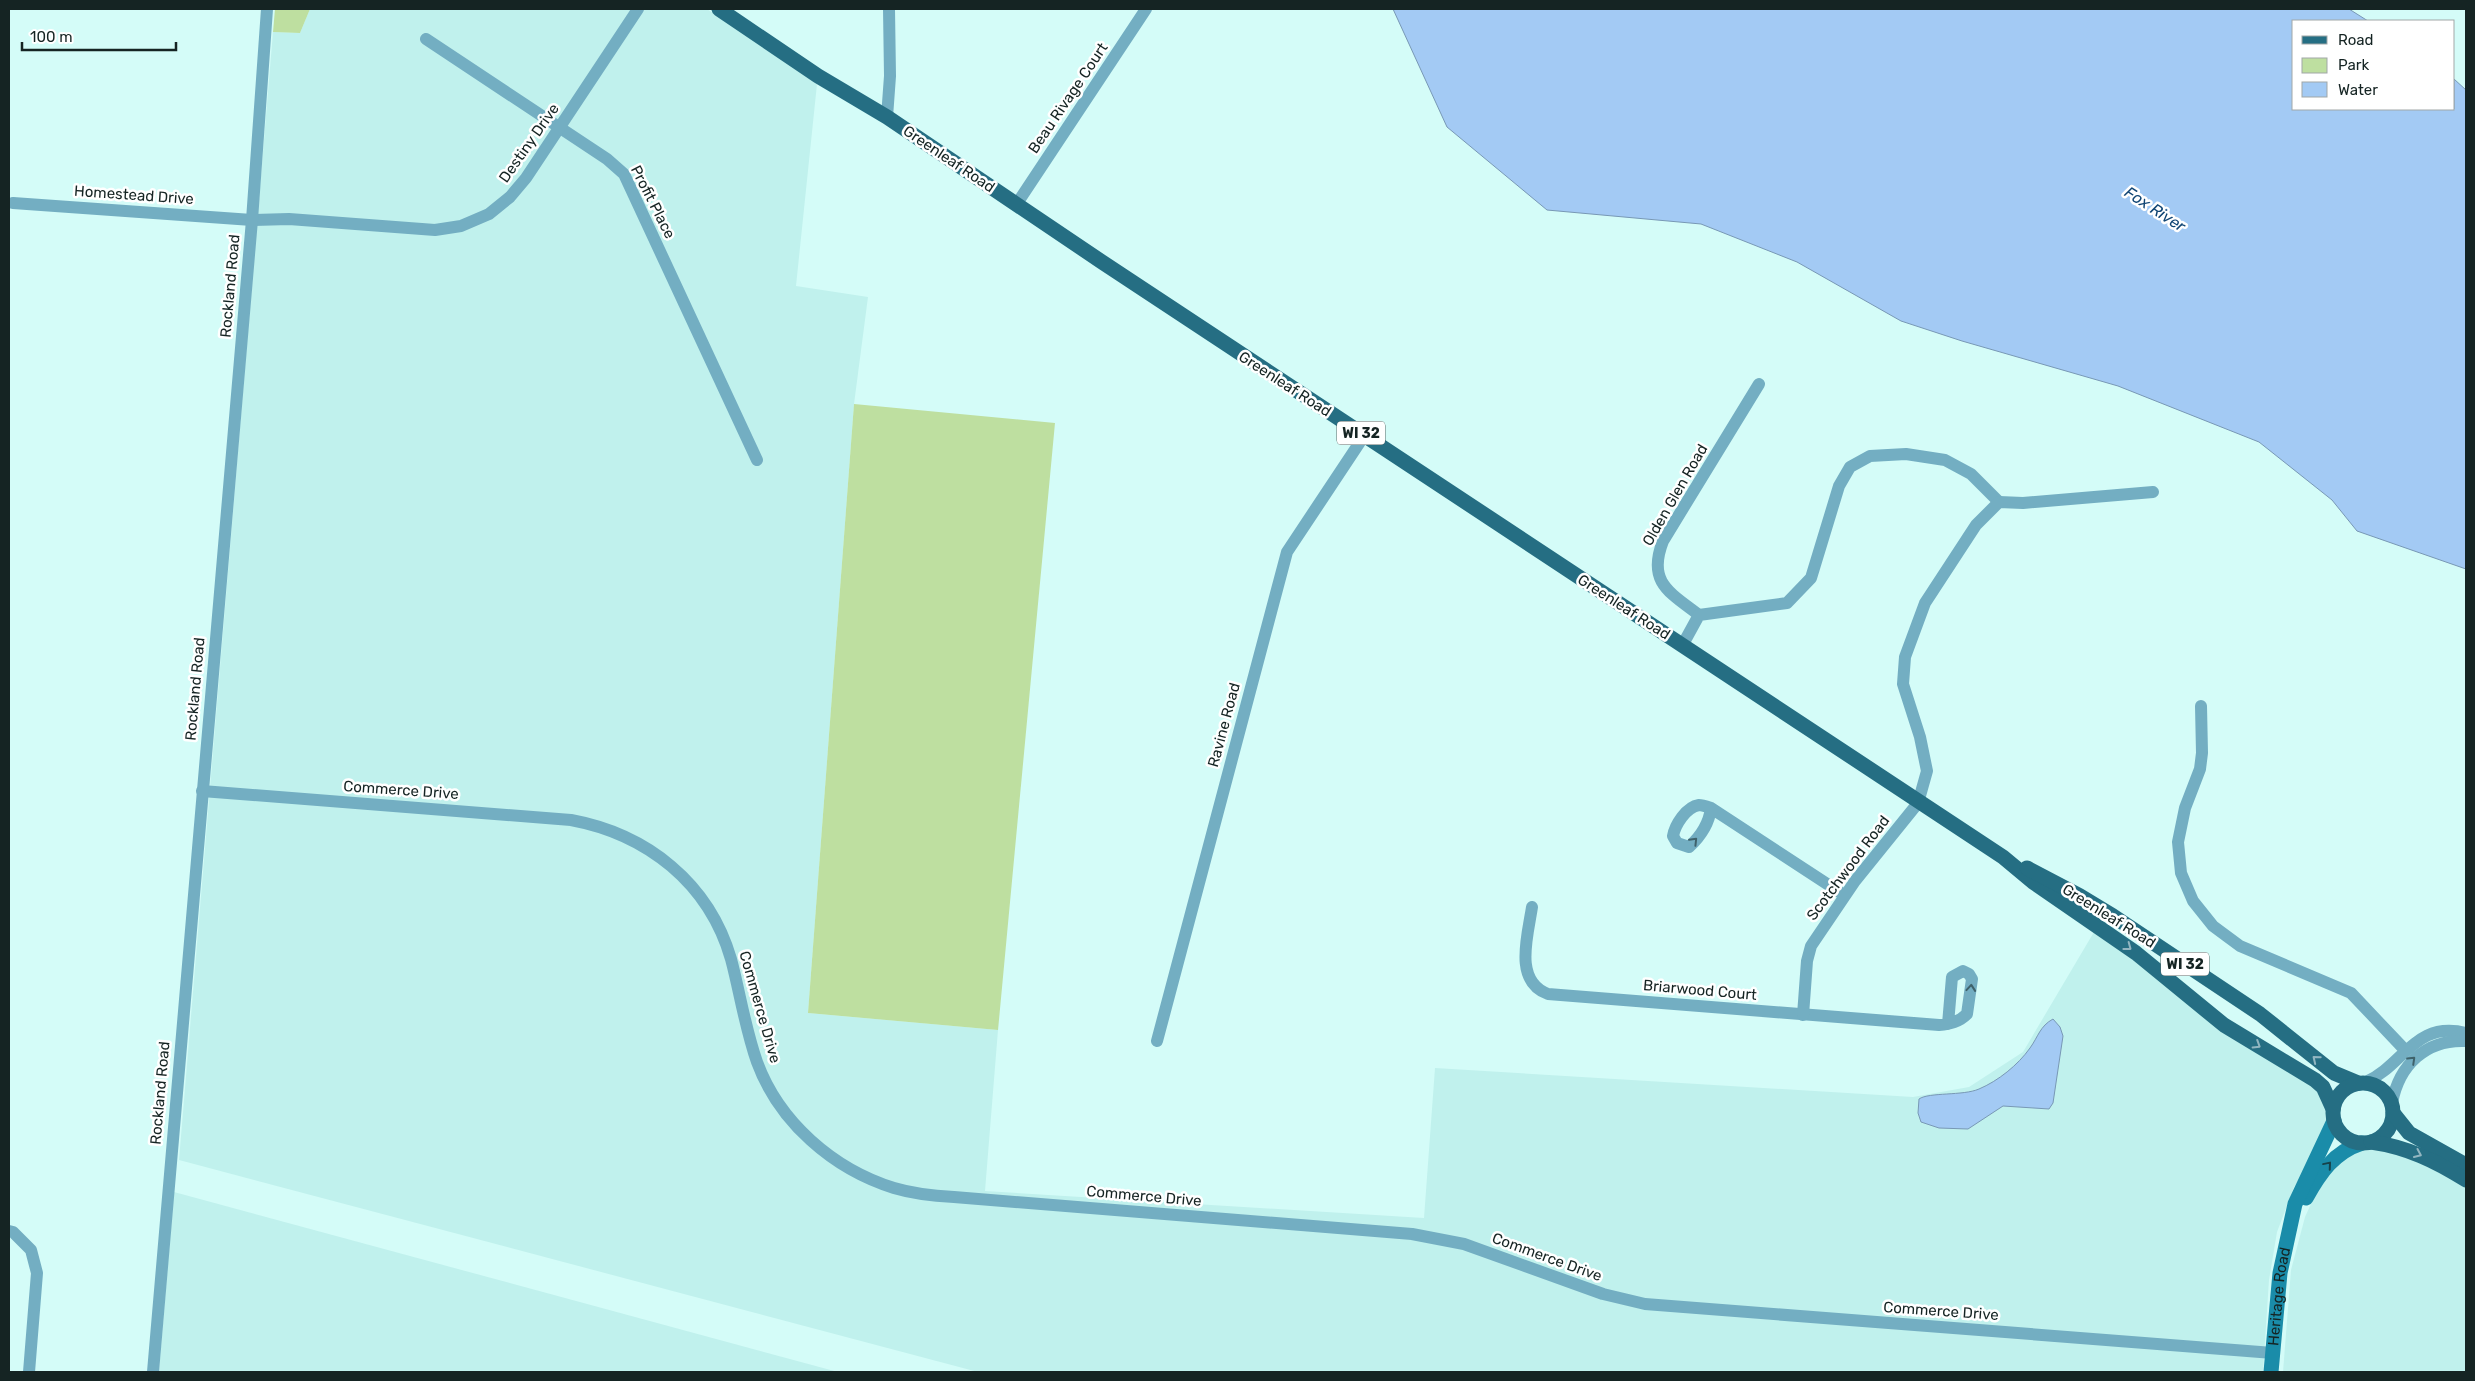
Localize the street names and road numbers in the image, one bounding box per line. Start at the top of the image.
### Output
street label: Beau Rivage Court [1024,39,1112,157]
street label: Destiny Drive [495,100,563,186]
street label: Greenleaf Road [900,122,998,196]
street label: Profit Place [627,162,679,242]
street label: Homestead Drive [74,182,194,208]
street label: Rockland Road [217,234,243,338]
street label: Greenleaf Road [1235,347,1335,421]
road number: WI 32 [1337,422,1385,444]
street label: Olden Glen Road [1639,441,1711,549]
street label: Greenleaf Road [1574,570,1674,644]
street label: Rockland Road [182,637,208,741]
street label: Ravine Road [1204,681,1244,769]
street label: Commerce Drive [343,777,459,803]
street label: Scotchwood Road [1803,812,1893,924]
street label: Greenleaf Road [2059,880,2159,952]
street label: Commerce Drive [735,949,785,1065]
road number: WI 32 [2161,952,2209,976]
street label: Briarwood Court [1642,976,1758,1004]
street label: Rockland Road [147,1041,173,1145]
street label: Commerce Drive [1086,1182,1202,1210]
street label: Commerce Drive [1490,1229,1604,1285]
street label: Heritage Road [2264,1245,2294,1347]
street label: Commerce Drive [1883,1298,1999,1324]

